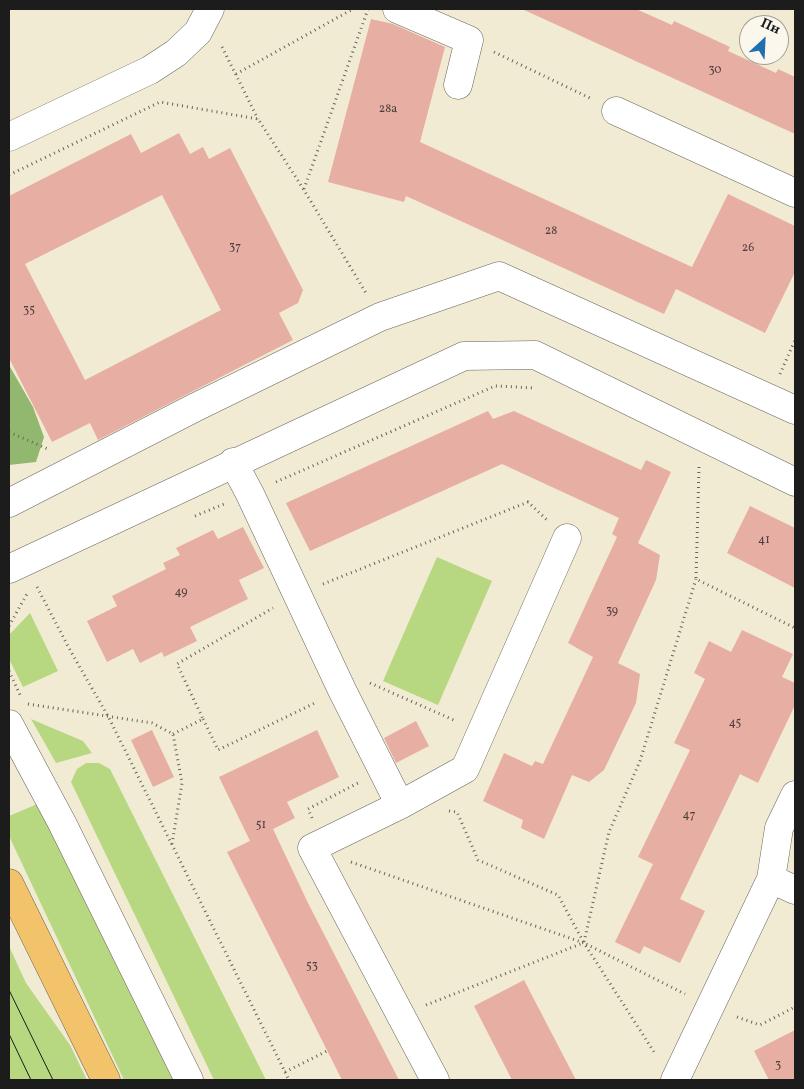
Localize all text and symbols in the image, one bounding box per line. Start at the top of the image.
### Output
text: Пн [757,14,783,40]
north arrow [739,15,789,65]
house number: 30 [708,64,722,78]
house number: 28а [379,103,397,117]
house number: 28 [545,225,557,239]
house number: 37 [229,241,241,255]
house number: 26 [742,242,754,256]
house number: 35 [23,304,35,318]
house number: 41 [758,534,770,548]
house number: 49 [174,586,188,600]
house number: 39 [606,605,618,619]
house number: 45 [729,717,741,731]
house number: 47 [683,809,695,823]
house number: 51 [256,819,266,833]
house number: 53 [306,960,318,974]
house number: 3 [775,1059,781,1073]

